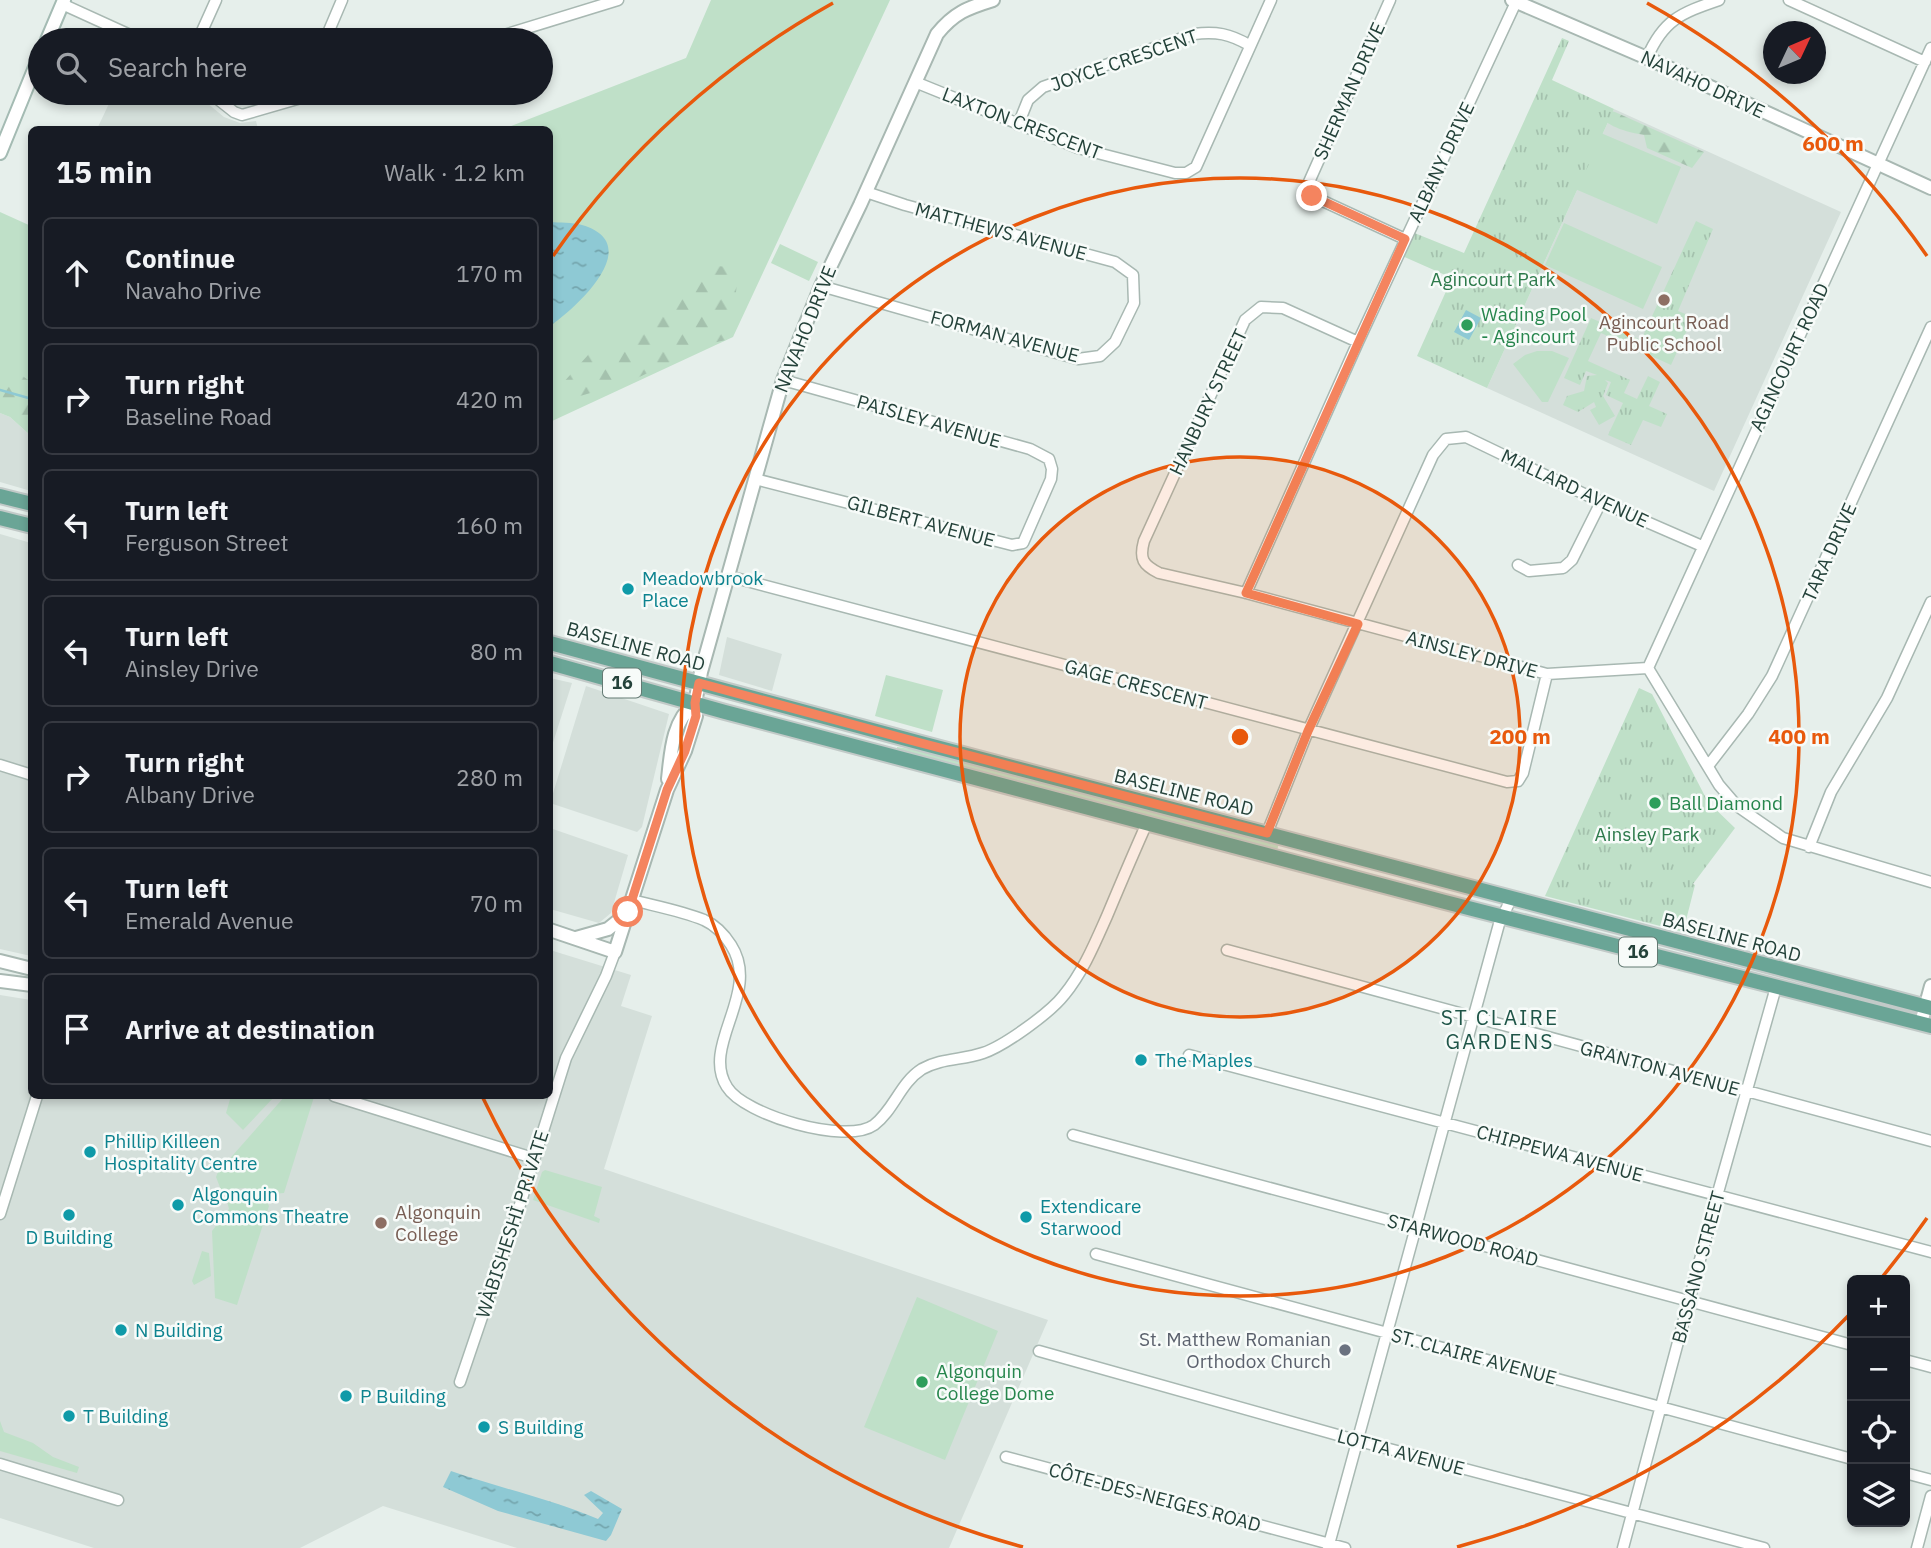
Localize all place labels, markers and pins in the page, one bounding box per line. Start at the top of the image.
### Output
marker: Agincourt Road Public School [1656,292,1672,308]
place label: Wading Pool - Agincourt [1481,302,1587,348]
place label: Agincourt Road Public School [1599,310,1729,356]
marker: Wading Pool - Agincourt [1459,317,1475,333]
place label: Meadowbrook Place [642,566,763,612]
marker: Meadowbrook Place [620,581,636,597]
centre of rings [1228,725,1252,749]
place label: Ball Diamond [1669,791,1783,815]
marker: Ball Diamond [1647,795,1663,811]
place label: The Maples [1155,1048,1253,1072]
marker: The Maples [1133,1052,1149,1068]
place label: Phillip Killeen Hospitality Centre [104,1129,257,1175]
marker: Phillip Killeen Hospitality Centre [82,1144,98,1160]
place label: Algonquin Commons Theatre [192,1182,349,1228]
place label: Extendicare Starwood [1040,1194,1141,1240]
marker: Algonquin Commons Theatre [170,1197,186,1213]
place label: Algonquin College [395,1200,481,1246]
marker: D Building [61,1207,77,1223]
marker: Extendicare Starwood [1018,1209,1034,1225]
marker: Algonquin College [373,1215,389,1231]
place label: D Building [26,1225,112,1249]
place label: N Building [135,1318,223,1342]
marker: N Building [113,1322,129,1338]
place label: St. Matthew Romanian Orthodox Church [1139,1327,1331,1373]
marker: St. Matthew Romanian Orthodox Church [1337,1342,1353,1358]
place label: Algonquin College Dome [936,1359,1054,1405]
marker: Algonquin College Dome [914,1374,930,1390]
place label: P Building [360,1384,446,1408]
marker: P Building [338,1388,354,1404]
place label: T Building [83,1404,168,1428]
marker: T Building [61,1408,77,1424]
place label: S Building [498,1415,583,1439]
marker: S Building [476,1419,492,1435]

